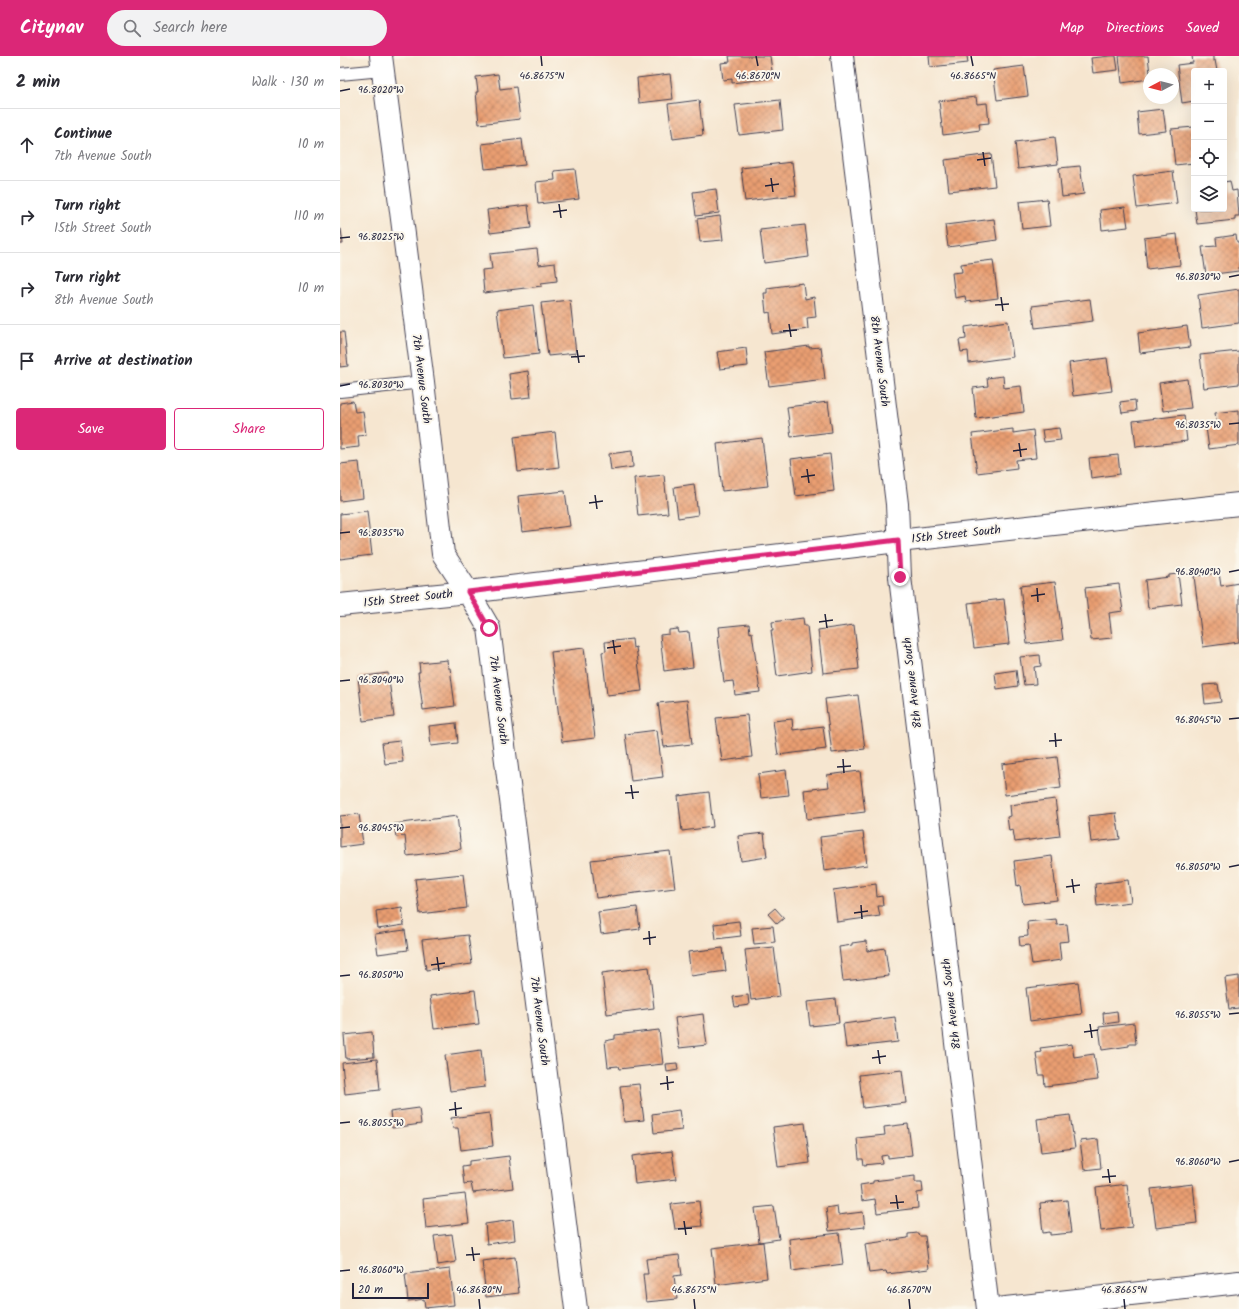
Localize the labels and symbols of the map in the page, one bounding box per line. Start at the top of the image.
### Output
text: 46.8675°N [519,68,565,84]
text: 46.8670°N [736,68,781,84]
text: 46.8665°N [950,68,996,84]
north arrow [1143,68,1179,104]
text: 96.8020°W [358,82,404,98]
text: 96.8025°W [358,229,404,245]
text: 96.8030°W [1175,269,1221,285]
street label: 8th Avenue South [864,314,895,408]
street label: 7th Avenue South [407,333,436,425]
text: 96.8030°W [358,377,404,393]
text: 96.8035°W [1175,417,1221,433]
street label: 15th Street South [910,520,1002,549]
text: 96.8035°W [358,525,404,541]
text: 96.8040°W [1175,564,1221,580]
route end [891,568,909,586]
street label: 15th Street South [362,584,454,613]
route start [480,619,498,637]
street label: 8th Avenue South [897,636,928,730]
street label: 7th Avenue South [484,654,513,746]
text: 96.8040°W [358,672,404,688]
text: 96.8045°W [1175,712,1221,728]
text: 96.8045°W [358,820,404,836]
text: 96.8050°W [1175,859,1221,875]
street label: 8th Avenue South [936,957,967,1051]
text: 96.8050°W [358,967,404,983]
street label: 7th Avenue South [525,975,554,1067]
text: 96.8055°W [1175,1007,1221,1023]
text: 96.8055°W [358,1115,404,1131]
text: 96.8060°W [1175,1154,1221,1170]
text: 96.8060°W [358,1262,404,1278]
scale bar [352,1281,429,1300]
text: 46.8680°N [456,1282,502,1298]
text: 46.8675°N [671,1282,717,1298]
text: 46.8670°N [887,1282,932,1298]
text: 46.8665°N [1101,1282,1147,1298]

